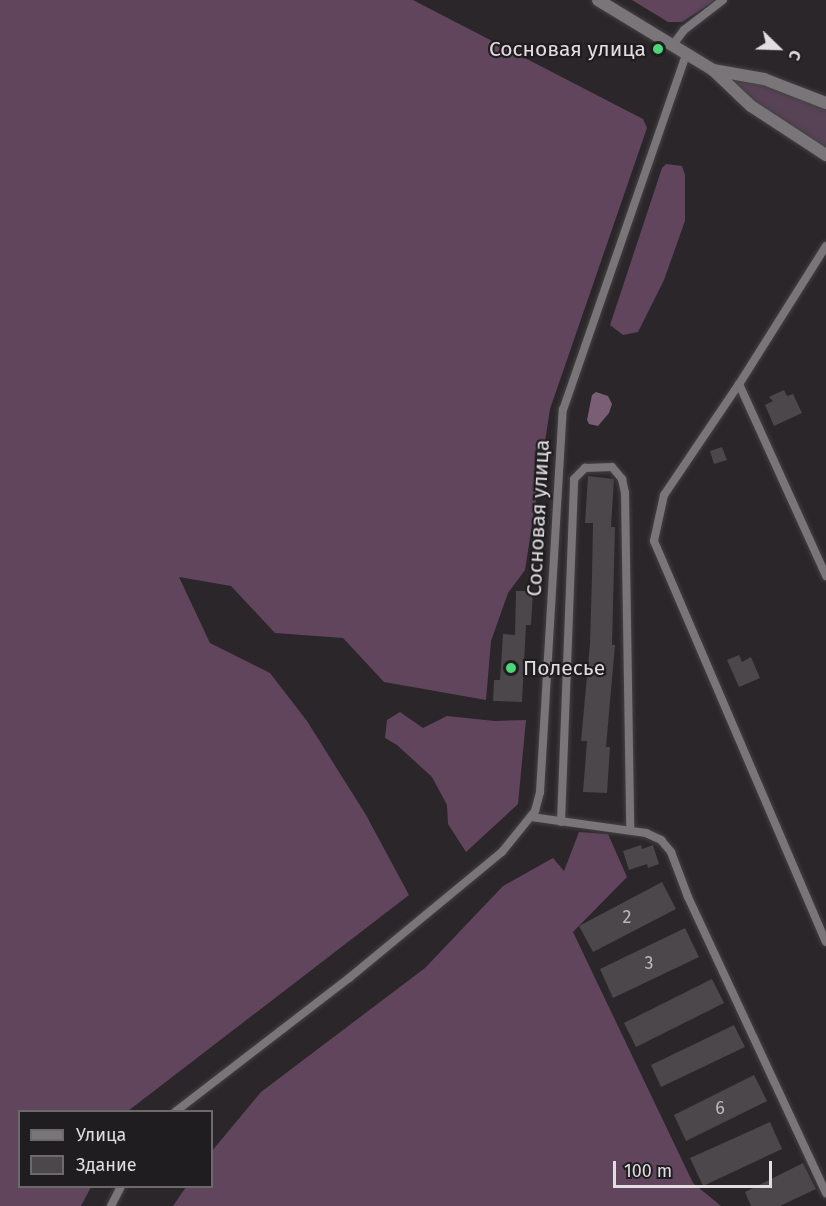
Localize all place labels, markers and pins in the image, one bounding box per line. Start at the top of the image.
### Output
place label: Сосновая улица [489,36,646,62]
marker: Сосновая улица [651,42,665,56]
place label: Полесье [523,655,605,681]
marker: Полесье [504,661,518,675]

